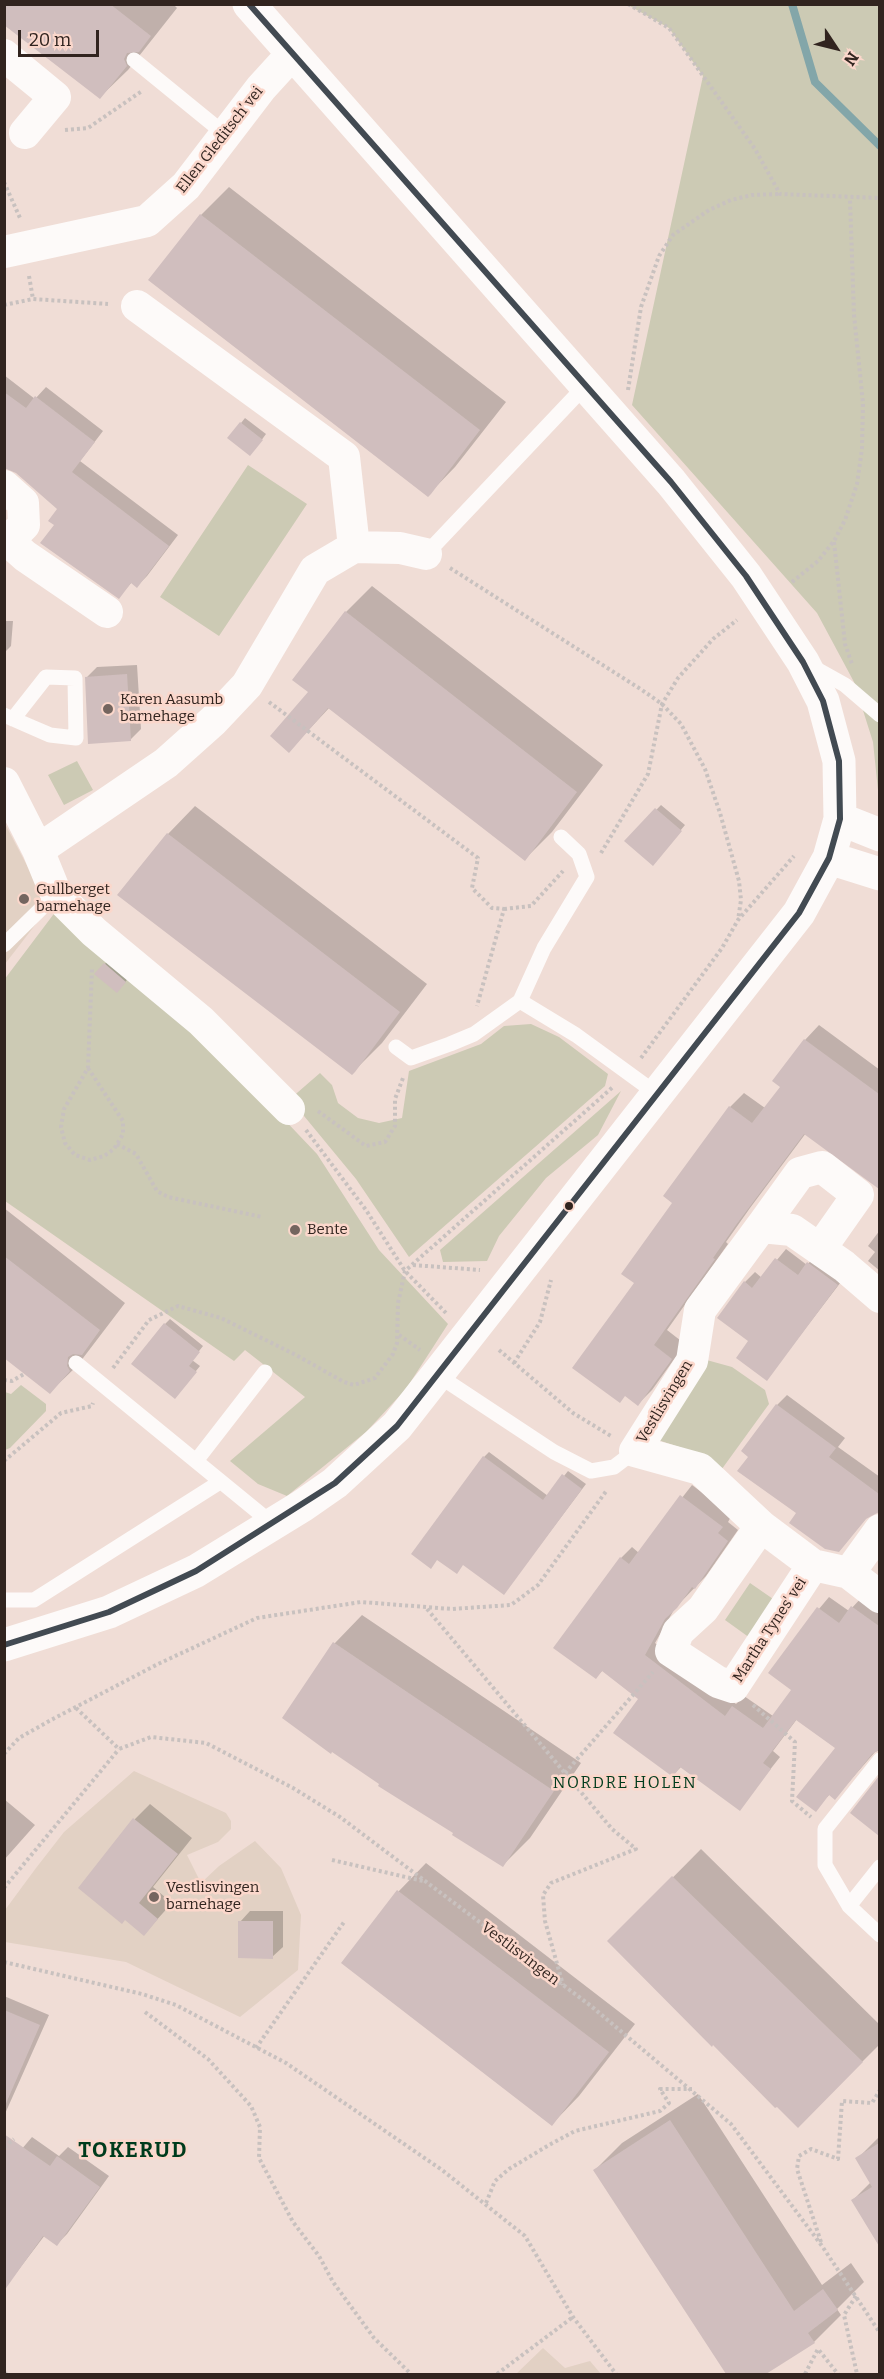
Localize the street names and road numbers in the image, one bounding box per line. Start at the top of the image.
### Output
street label: Ellen Gleditsch’ vei [173,83,267,197]
street label: Vestlisvingen [633,1357,697,1447]
street label: Martha Tynes' vei [729,1574,811,1686]
street label: Vestlisvingen [477,1919,563,1989]

